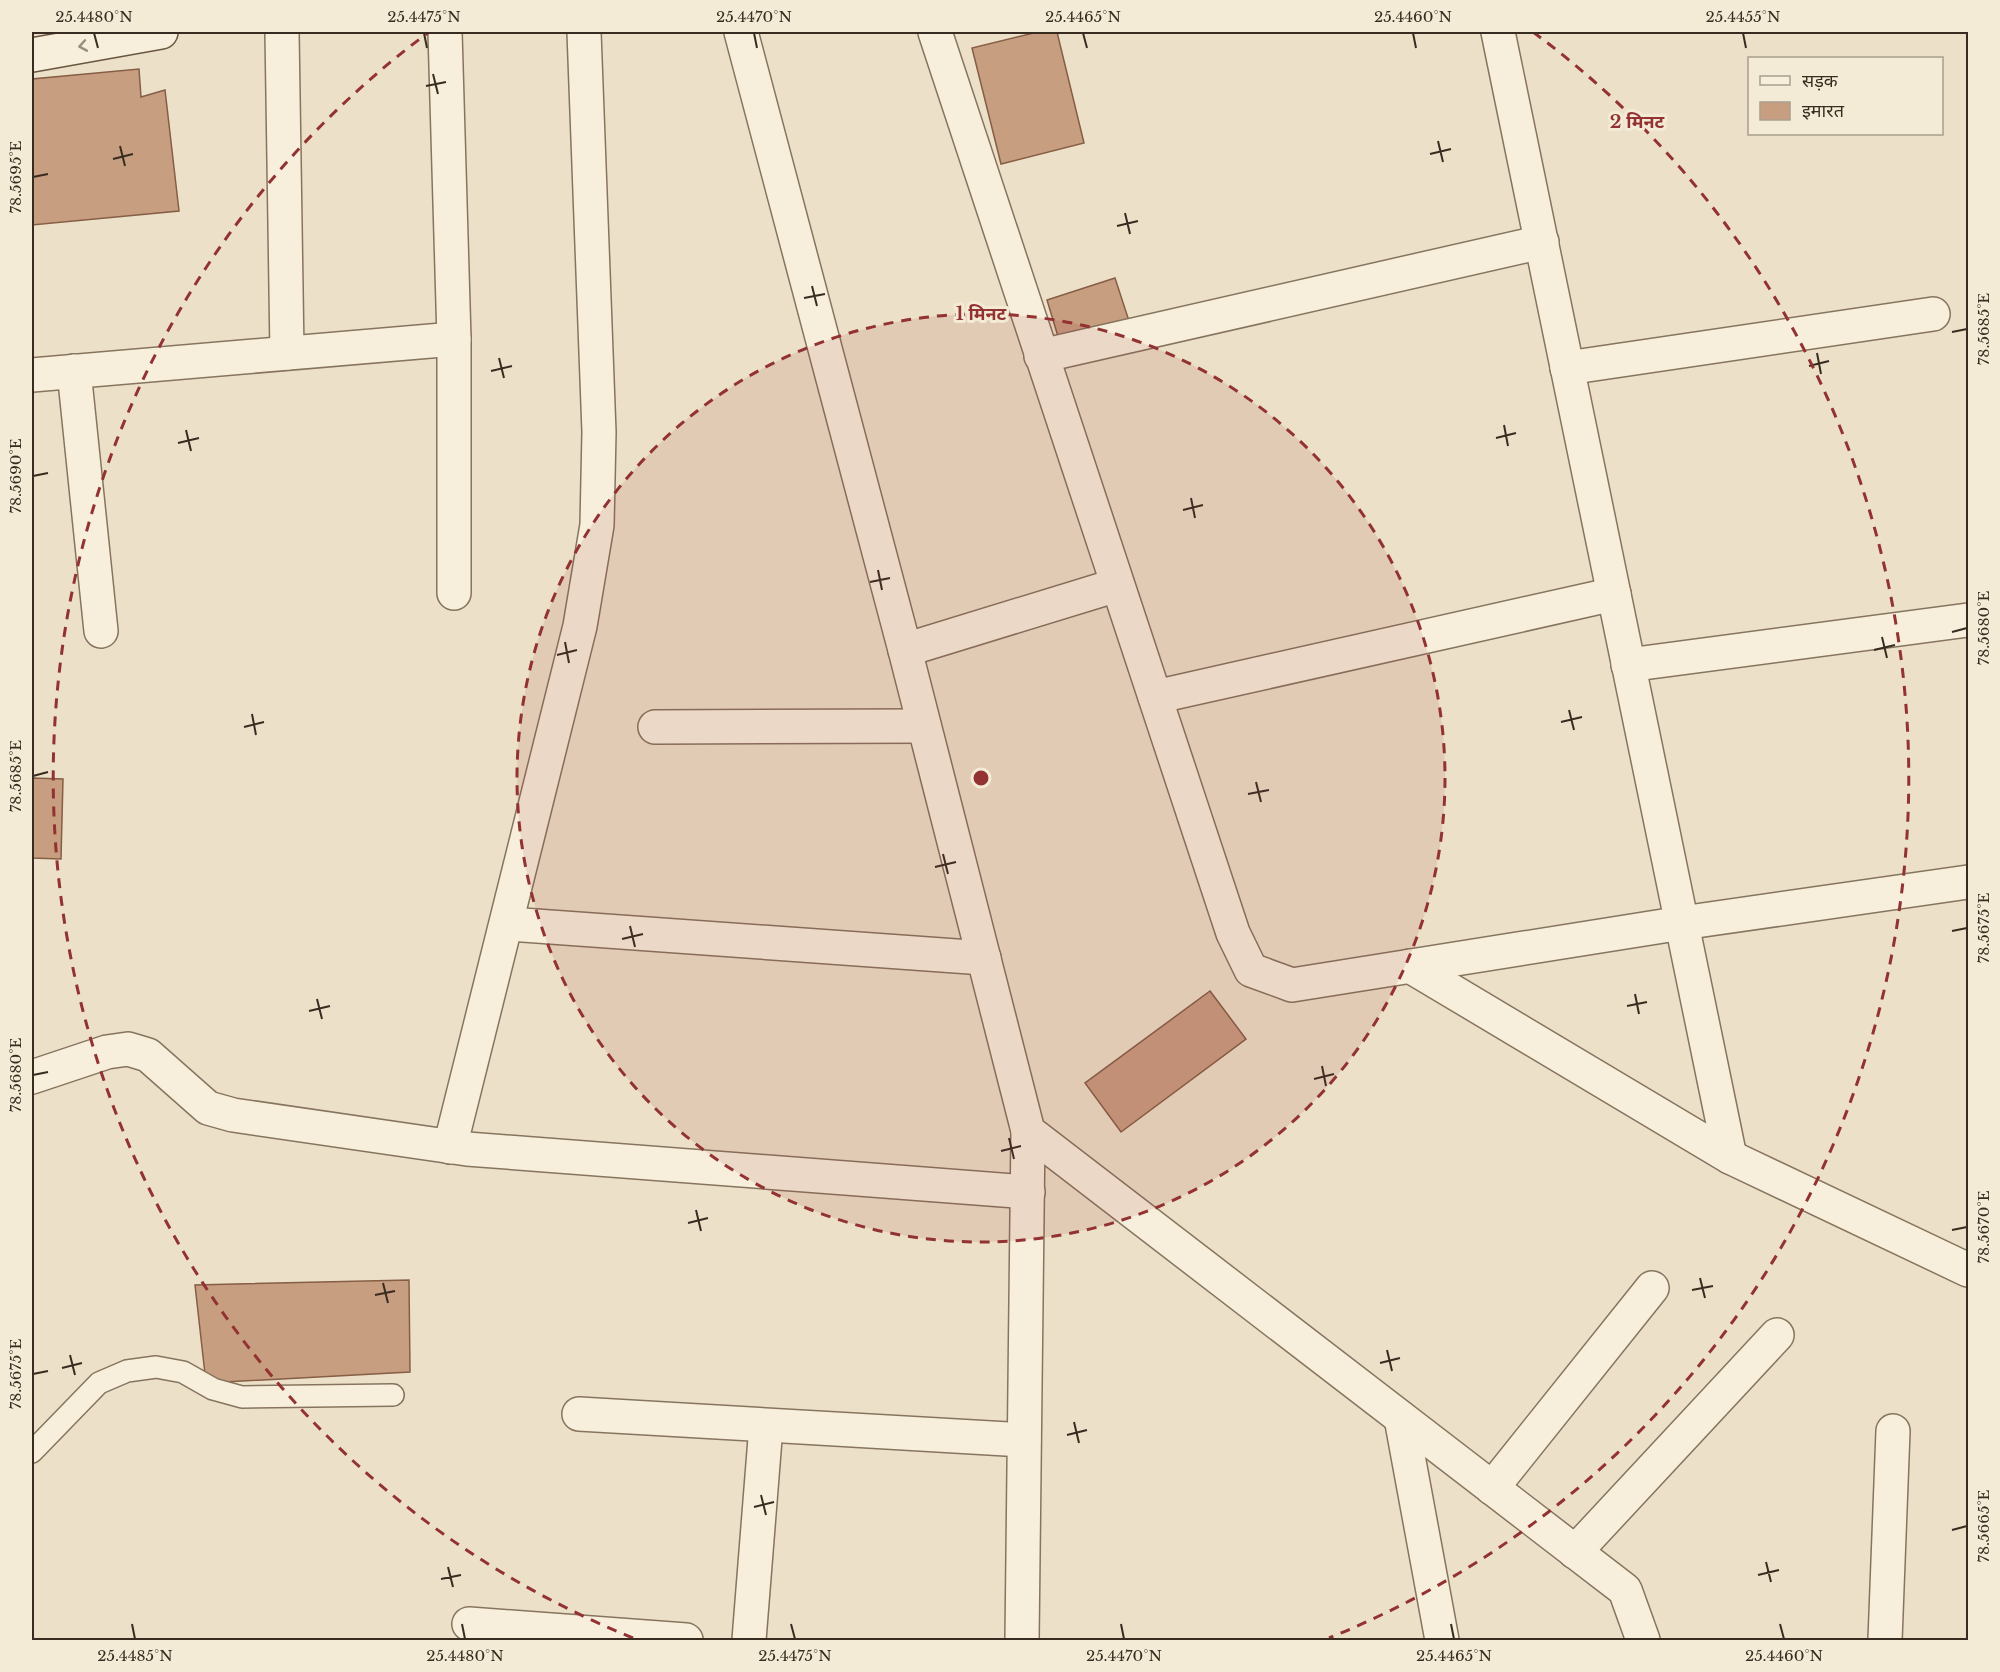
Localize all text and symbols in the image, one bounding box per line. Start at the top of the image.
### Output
text: 25.4480°N [55,7,133,26]
text: 25.4475°N [387,7,461,26]
text: 25.4470°N [716,7,792,26]
text: 25.4465°N [1045,7,1121,26]
text: 25.4460°N [1374,7,1452,26]
text: 25.4455°N [1706,7,1780,26]
one-way arrow [78,40,88,52]
legend [1748,57,1943,135]
text: सड़क [1802,70,1839,92]
text: इमारत [1802,100,1845,122]
text: 2 मिनट [1610,111,1664,133]
text: 78.5695°E [6,140,25,214]
text: 78.5685°E [1974,293,1993,365]
text: 1 मिनट [956,303,1007,325]
text: 78.5690°E [6,438,25,514]
text: 78.5680°E [1974,591,1993,665]
text: 78.5685°E [6,740,25,812]
centre of rings [971,768,991,788]
text: 78.5675°E [1974,893,1993,963]
text: 78.5680°E [6,1038,25,1112]
text: 78.5670°E [1974,1190,1993,1264]
text: 78.5675°E [6,1339,25,1409]
text: 78.5665°E [1974,1489,1993,1563]
text: 25.4485°N [97,1646,173,1665]
text: 25.4480°N [426,1646,504,1665]
text: 25.4475°N [758,1646,832,1665]
text: 25.4470°N [1086,1646,1162,1665]
text: 25.4465°N [1416,1646,1492,1665]
text: 25.4460°N [1745,1646,1823,1665]

